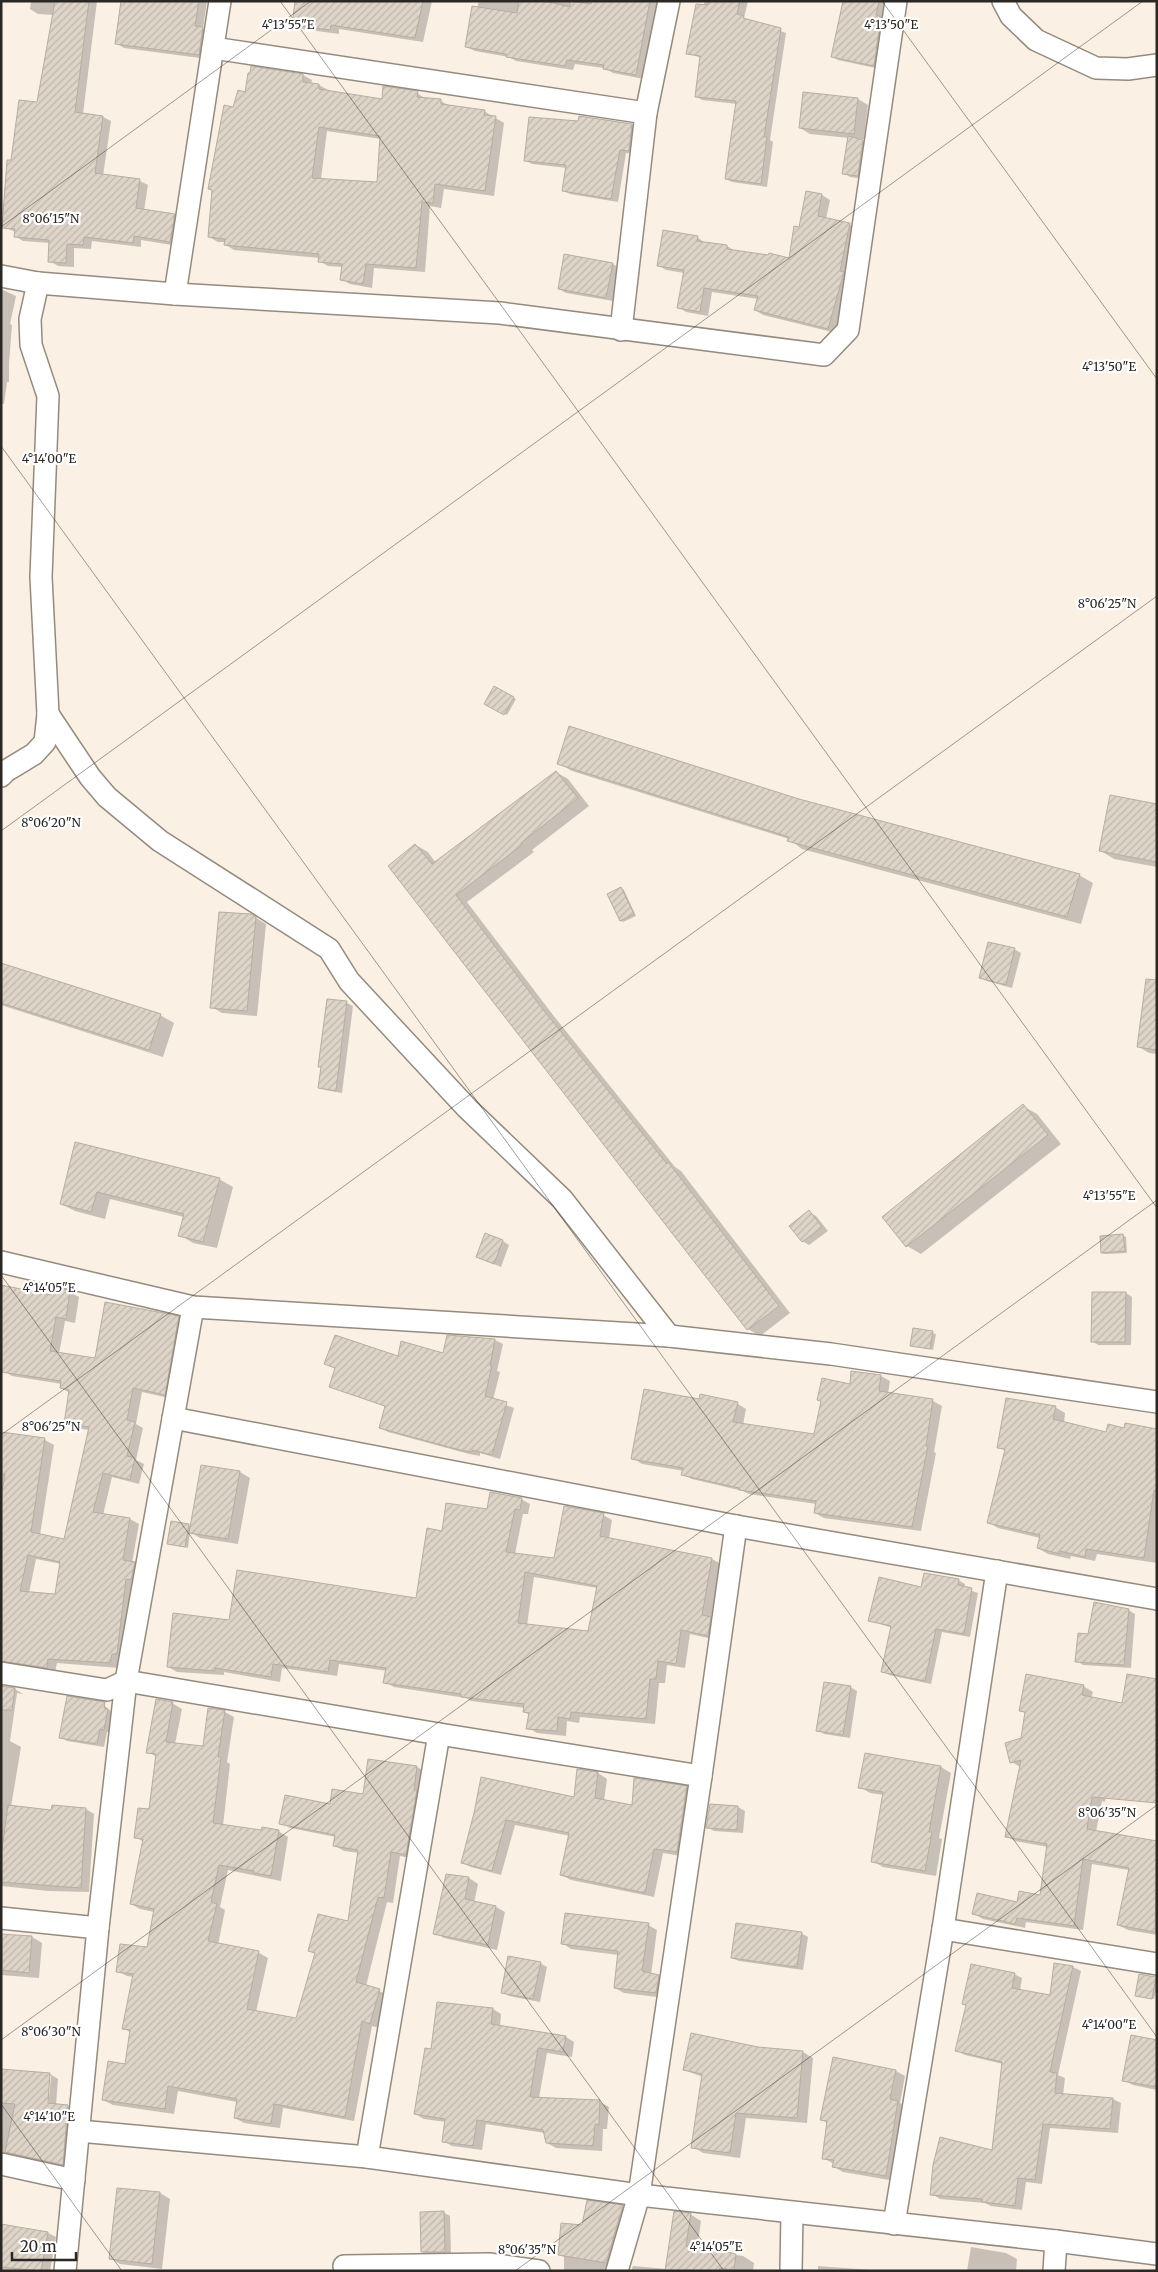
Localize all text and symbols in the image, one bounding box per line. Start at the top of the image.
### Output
text: 4°13'55"E [262,17,315,32]
text: 4°13'50"E [864,17,918,32]
text: 8°06'15"N [23,211,80,226]
text: 4°13'50"E [1082,359,1136,374]
text: 4°14'00"E [22,451,77,466]
text: 8°06'25"N [1078,596,1137,611]
text: 8°06'20"N [21,815,82,830]
text: 4°13'55"E [1083,1188,1136,1203]
text: 4°14'05"E [23,1280,76,1295]
text: 8°06'25"N [22,1419,81,1434]
text: 8°06'35"N [1078,1805,1137,1820]
text: 4°14'00"E [1082,2017,1137,2032]
text: 8°06'30"N [21,2024,81,2039]
text: 4°14'10"E [23,2109,75,2124]
scale bar [12,2230,76,2262]
text: 20 m [20,2237,57,2256]
text: 4°14'05"E [690,2239,743,2254]
text: 8°06'35"N [498,2242,557,2257]

